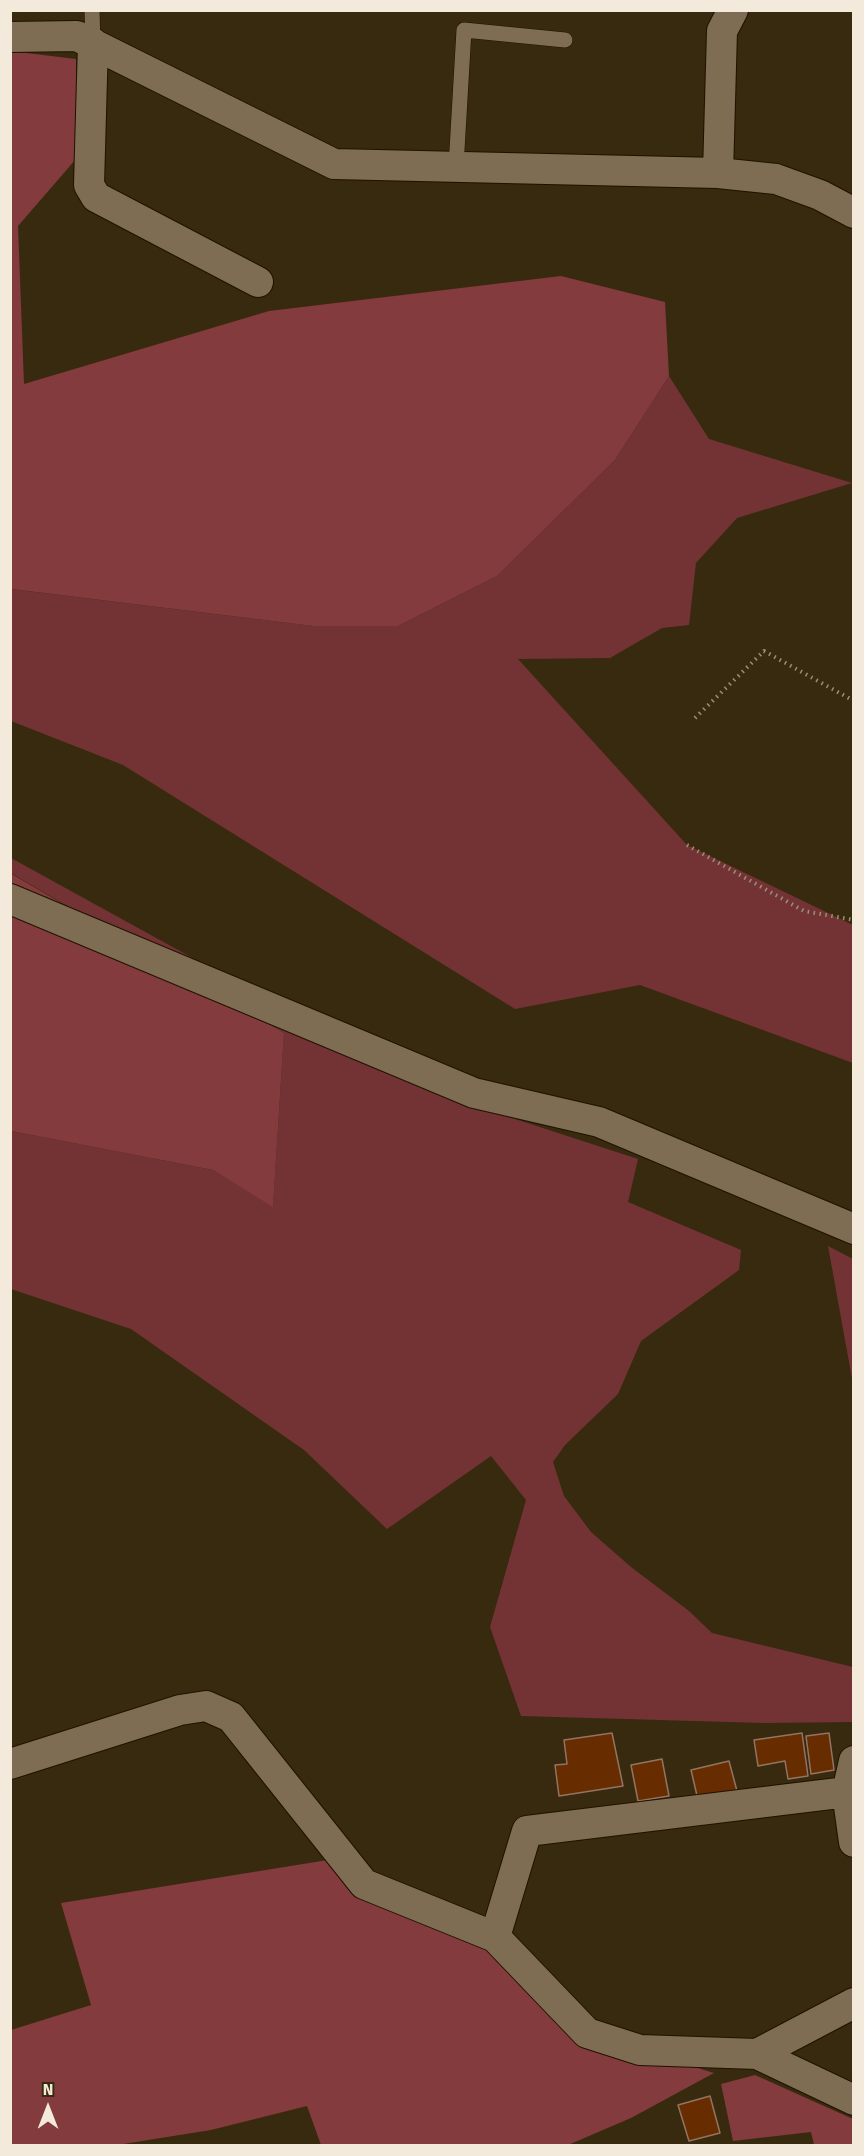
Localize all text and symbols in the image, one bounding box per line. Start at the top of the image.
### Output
north arrow [18,2078,78,2138]
text: N [43,2080,53,2099]

